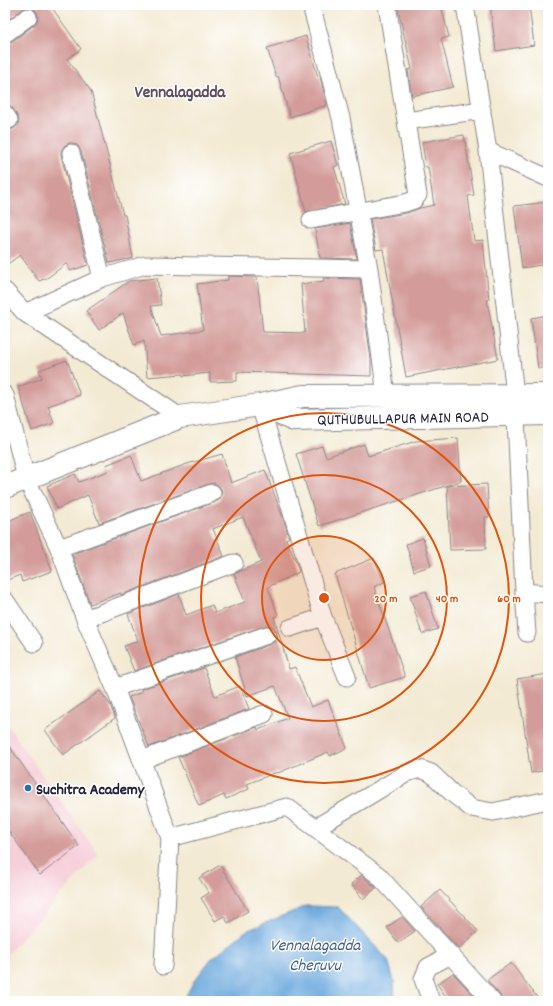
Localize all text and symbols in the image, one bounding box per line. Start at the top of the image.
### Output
district label: Vennalagadda [135,82,226,106]
street label: QUTHUBULLAPUR MAIN ROAD [317,407,489,432]
centre of rings [317,591,331,605]
text: 20 m [375,591,397,608]
text: 40 m [436,591,458,608]
text: 60 m [497,591,521,608]
place label: Suchitra Academy [36,779,146,802]
marker: Suchitra Academy [23,783,33,793]
water label: Vennalagadda Cheruvu [270,935,361,979]

